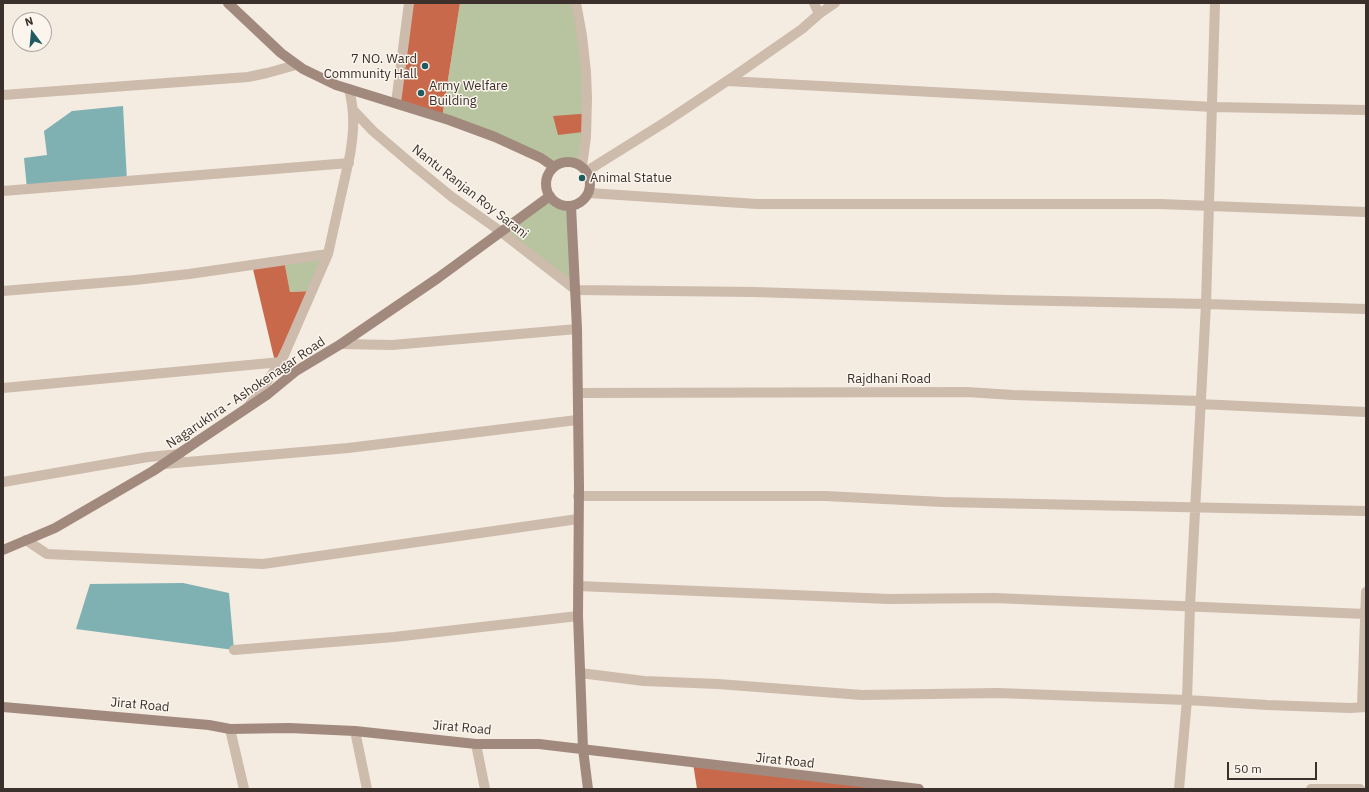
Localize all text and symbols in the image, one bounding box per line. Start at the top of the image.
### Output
north arrow [12,12,52,52]
text: N [23,14,35,29]
place label: 7 NO. Ward Community Hall [324,51,417,82]
marker: 7 NO. Ward Community Hall [420,61,430,71]
place label: Army Welfare Building [429,78,508,109]
marker: Army Welfare Building [416,88,426,98]
street label: Nantu Ranjan Roy Sarani [409,142,531,242]
place label: Animal Statue [590,170,672,186]
marker: Animal Statue [577,173,587,183]
street label: Nagarukhra - Ashokenagar Road [164,334,328,452]
street label: Rajdhani Road [847,371,931,387]
street label: Jirat Road [110,695,170,715]
street label: Jirat Road [432,718,492,738]
street label: Jirat Road [755,750,815,772]
scale bar [1229,754,1319,780]
text: 50 m [1234,761,1262,776]

